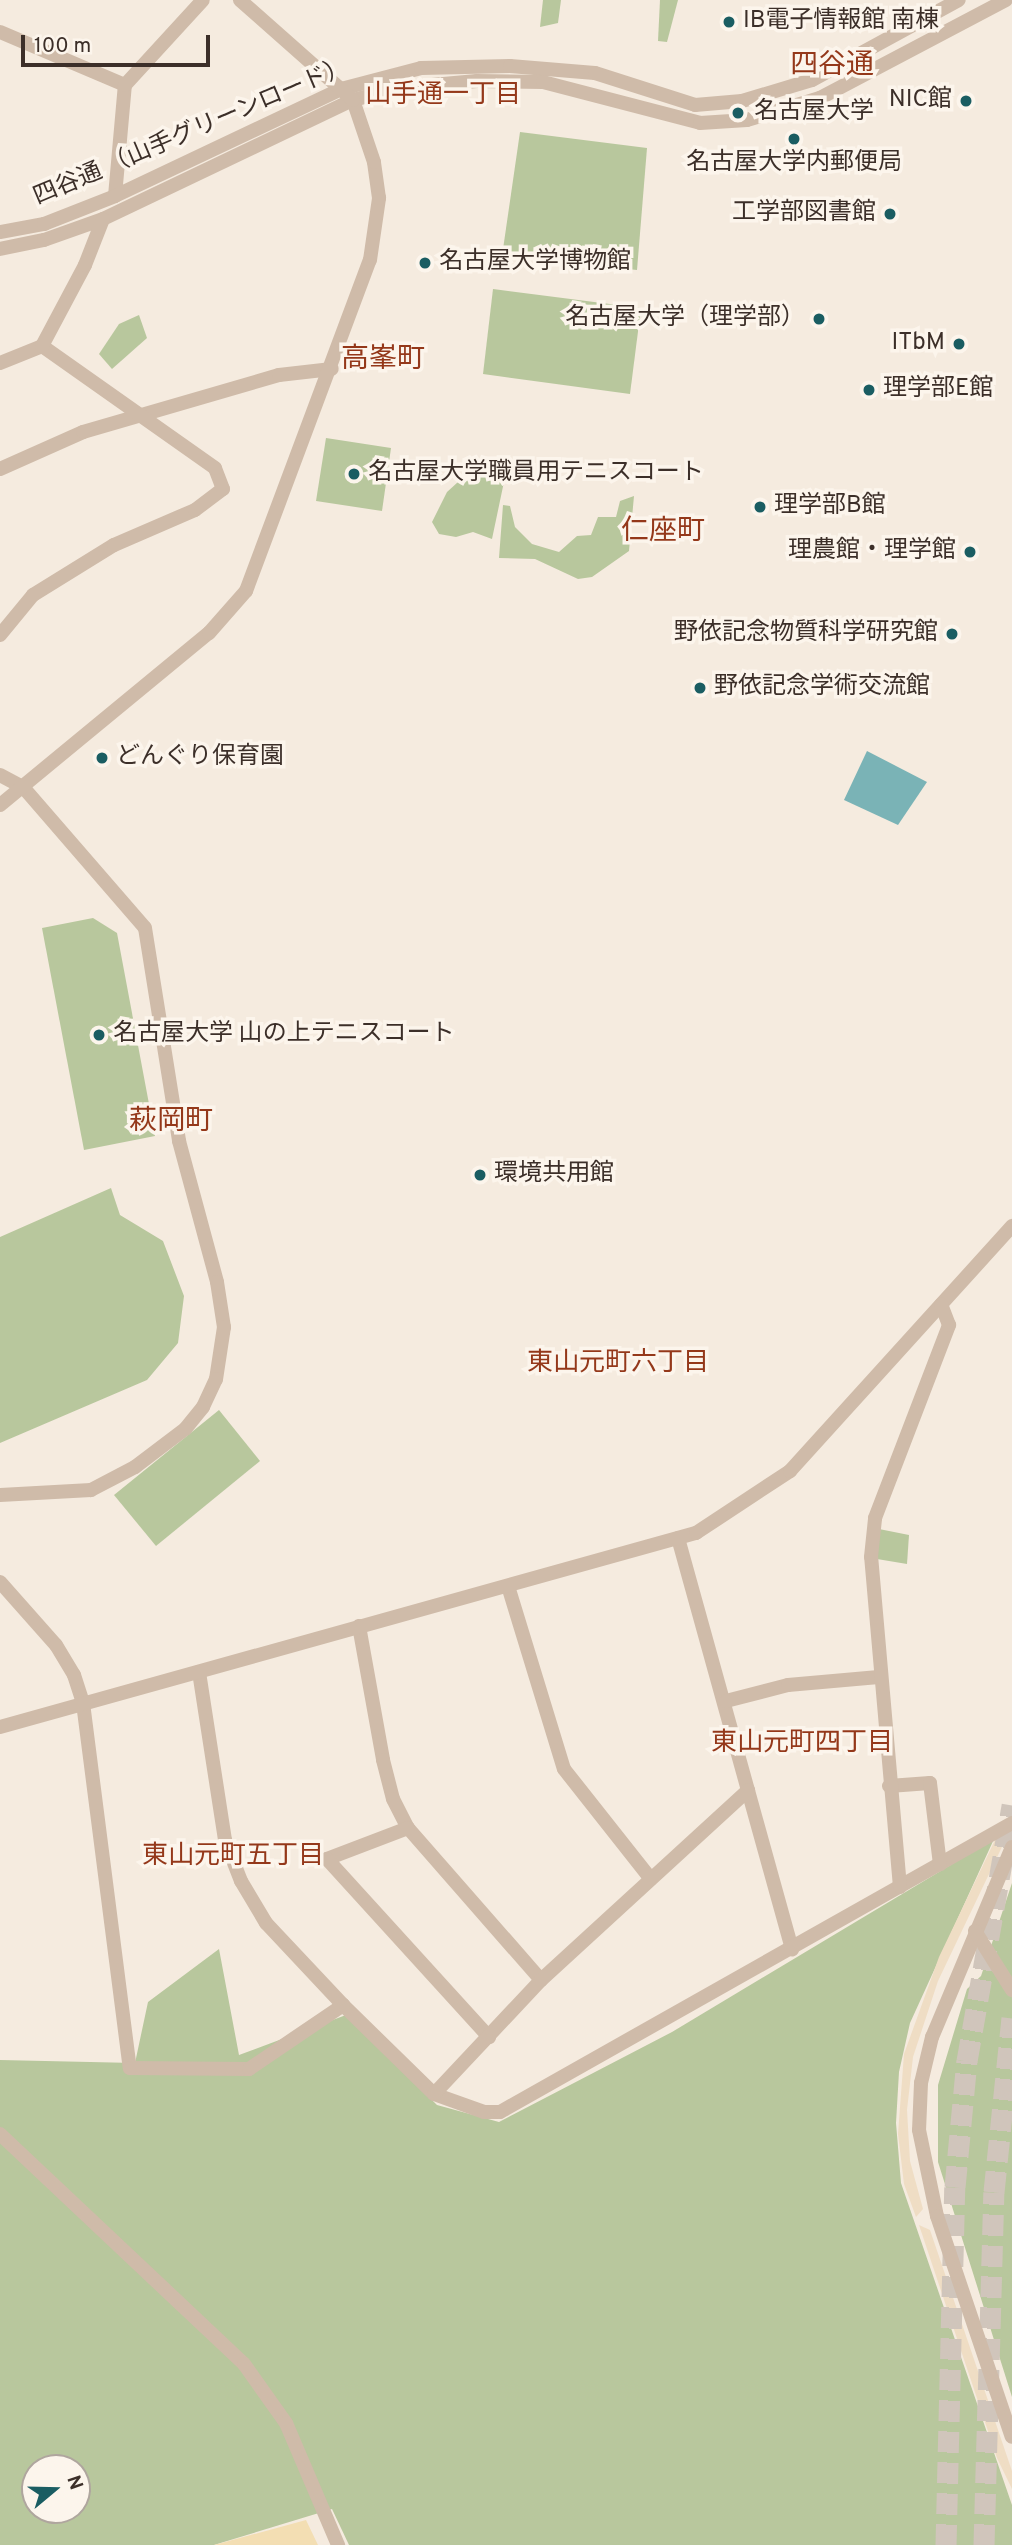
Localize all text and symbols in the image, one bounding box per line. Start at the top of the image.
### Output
place label: IB電子情報館 南棟 [743,8,939,36]
marker: IB電子情報館 南棟 [721,14,737,30]
scale bar [24,21,214,65]
text: 100 m [34,33,91,60]
district label: 四谷通 [790,49,874,83]
street label: 四谷通 （山手グリーンロード） [29,53,355,213]
district label: 山手通一丁目 [365,80,521,112]
place label: NIC館 [889,87,952,115]
marker: NIC館 [958,93,974,109]
place label: 名古屋大学 [754,99,874,127]
marker: 名古屋大学 [728,103,748,123]
marker: 名古屋大学内郵便局 [786,131,802,147]
place label: 名古屋大学内郵便局 [686,150,902,178]
place label: 工学部図書館 [732,200,876,228]
marker: 工学部図書館 [882,206,898,222]
place label: 名古屋大学博物館 [439,249,631,277]
marker: 名古屋大学博物館 [417,255,433,271]
place label: 名古屋大学（理学部） [565,305,805,333]
marker: 名古屋大学（理学部） [811,311,827,327]
place label: ITbM [892,330,945,358]
marker: ITbM [951,336,967,352]
district label: 高峯町 [341,343,425,377]
place label: 理学部E館 [883,376,993,404]
marker: 理学部E館 [861,382,877,398]
place label: 名古屋大学職員用テニスコート [368,460,704,488]
marker: 名古屋大学職員用テニスコート [346,466,362,482]
place label: 理学部B館 [774,493,886,521]
marker: 理学部B館 [752,499,768,515]
district label: 仁座町 [621,515,705,549]
place label: 理農館・理学館 [788,538,956,566]
marker: 理農館・理学館 [962,544,978,560]
place label: 野依記念物質科学研究館 [674,620,938,648]
marker: 野依記念物質科学研究館 [944,626,960,642]
place label: 野依記念学術交流館 [714,674,930,702]
marker: 野依記念学術交流館 [692,680,708,696]
place label: どんぐり保育園 [116,744,284,772]
marker: どんぐり保育園 [94,750,110,766]
place label: 名古屋大学 山の上テニスコート [113,1021,455,1049]
marker: 名古屋大学 山の上テニスコート [91,1027,107,1043]
district label: 萩岡町 [129,1105,213,1139]
place label: 環境共用館 [494,1161,614,1189]
marker: 環境共用館 [472,1167,488,1183]
district label: 東山元町六丁目 [527,1348,709,1380]
district label: 東山元町四丁目 [711,1728,893,1760]
district label: 東山元町五丁目 [142,1841,324,1873]
north arrow [21,2454,91,2524]
text: N [60,2472,88,2493]

